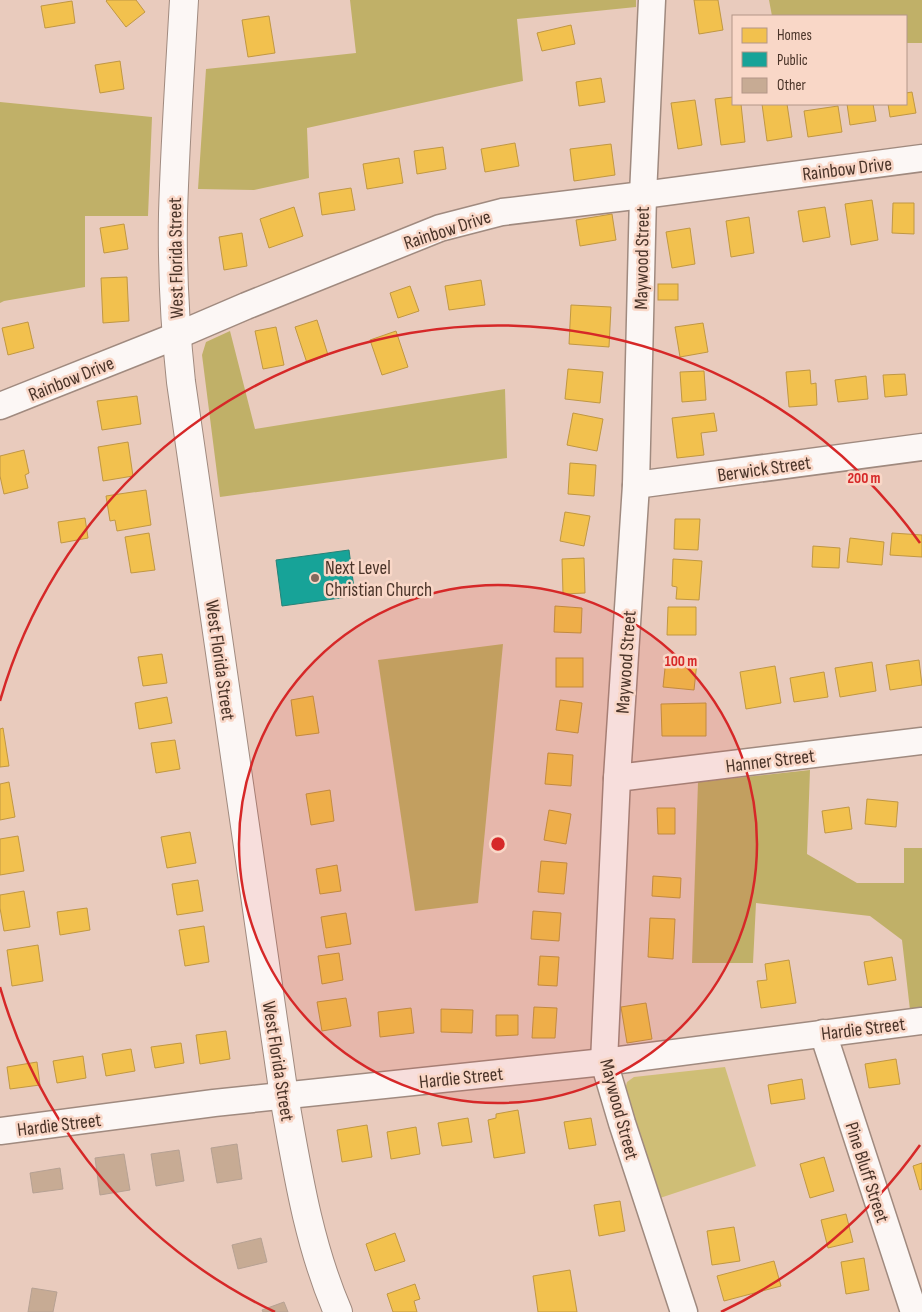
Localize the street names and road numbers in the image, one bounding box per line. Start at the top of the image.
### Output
street label: Rainbow Drive [801,153,893,186]
street label: West Florida Street [164,197,189,319]
street label: Rainbow Drive [401,206,494,255]
street label: Maywood Street [630,206,655,310]
street label: Rainbow Drive [26,352,118,407]
street label: Berwick Street [716,452,813,487]
street label: West Florida Street [200,599,239,722]
street label: Maywood Street [611,610,642,714]
street label: Hanner Street [724,745,816,778]
street label: West Florida Street [257,1000,298,1123]
street label: Hardie Street [820,1013,907,1046]
street label: Maywood Street [594,1057,643,1162]
street label: Hardie Street [418,1063,504,1094]
street label: Hardie Street [16,1109,103,1142]
street label: Pine Bluff Street [840,1119,894,1226]

